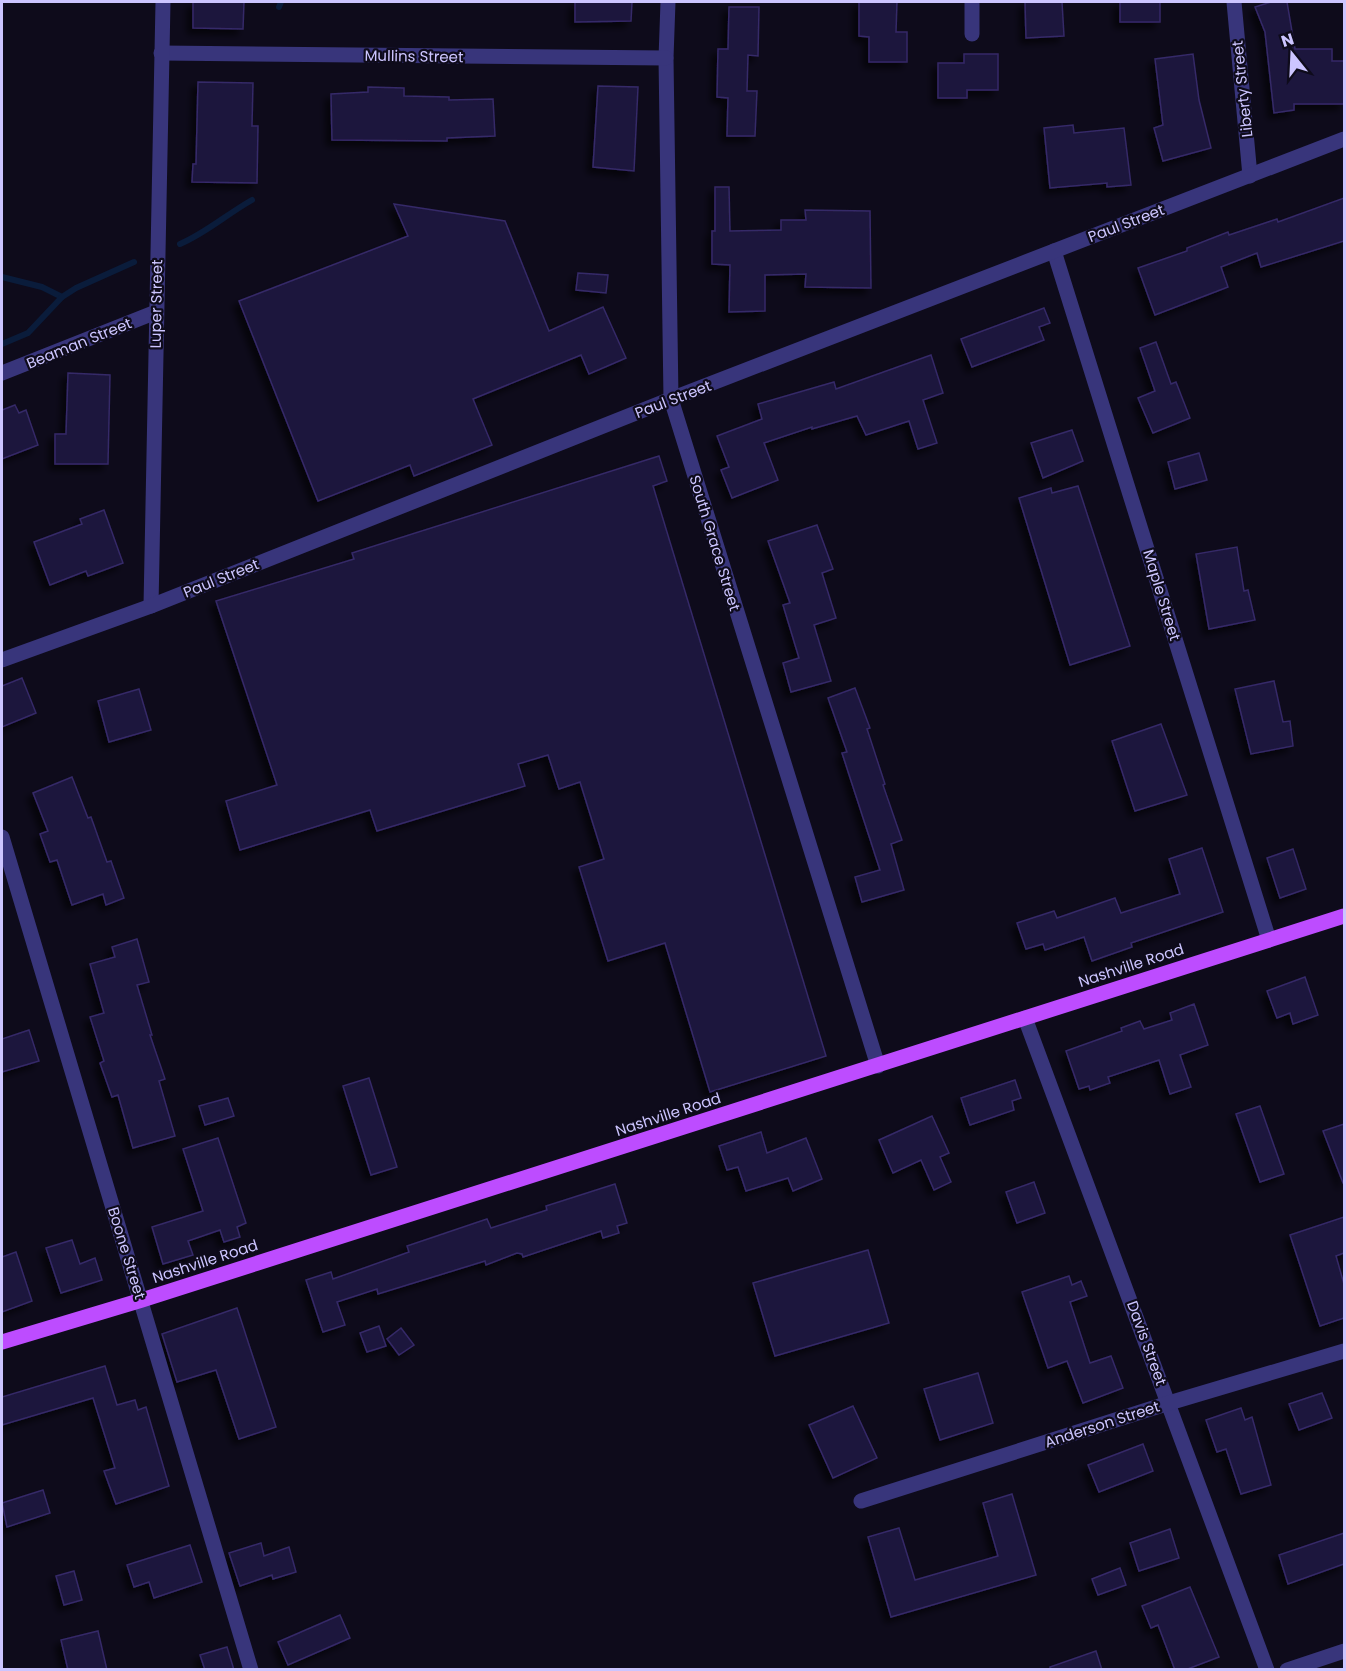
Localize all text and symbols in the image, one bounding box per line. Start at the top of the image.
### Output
north arrow [1262,24,1322,84]
text: N [1278,27,1297,53]
street label: Liberty Street [1226,40,1258,138]
street label: Mullins Street [364,45,464,67]
street label: Paul Street [1085,199,1167,247]
street label: Luper Street [145,259,167,349]
street label: Beaman Street [23,312,135,374]
street label: Paul Street [632,375,714,423]
street label: South Grace Street [684,473,746,613]
street label: Maple Street [1138,547,1186,643]
street label: Paul Street [180,553,262,603]
street label: Nashville Road [1075,938,1187,992]
street label: Nashville Road [612,1087,724,1141]
street label: Boone Street [103,1204,151,1302]
street label: Nashville Road [149,1234,261,1288]
street label: Davis Street [1122,1298,1172,1388]
street label: Anderson Street [1042,1396,1162,1452]

